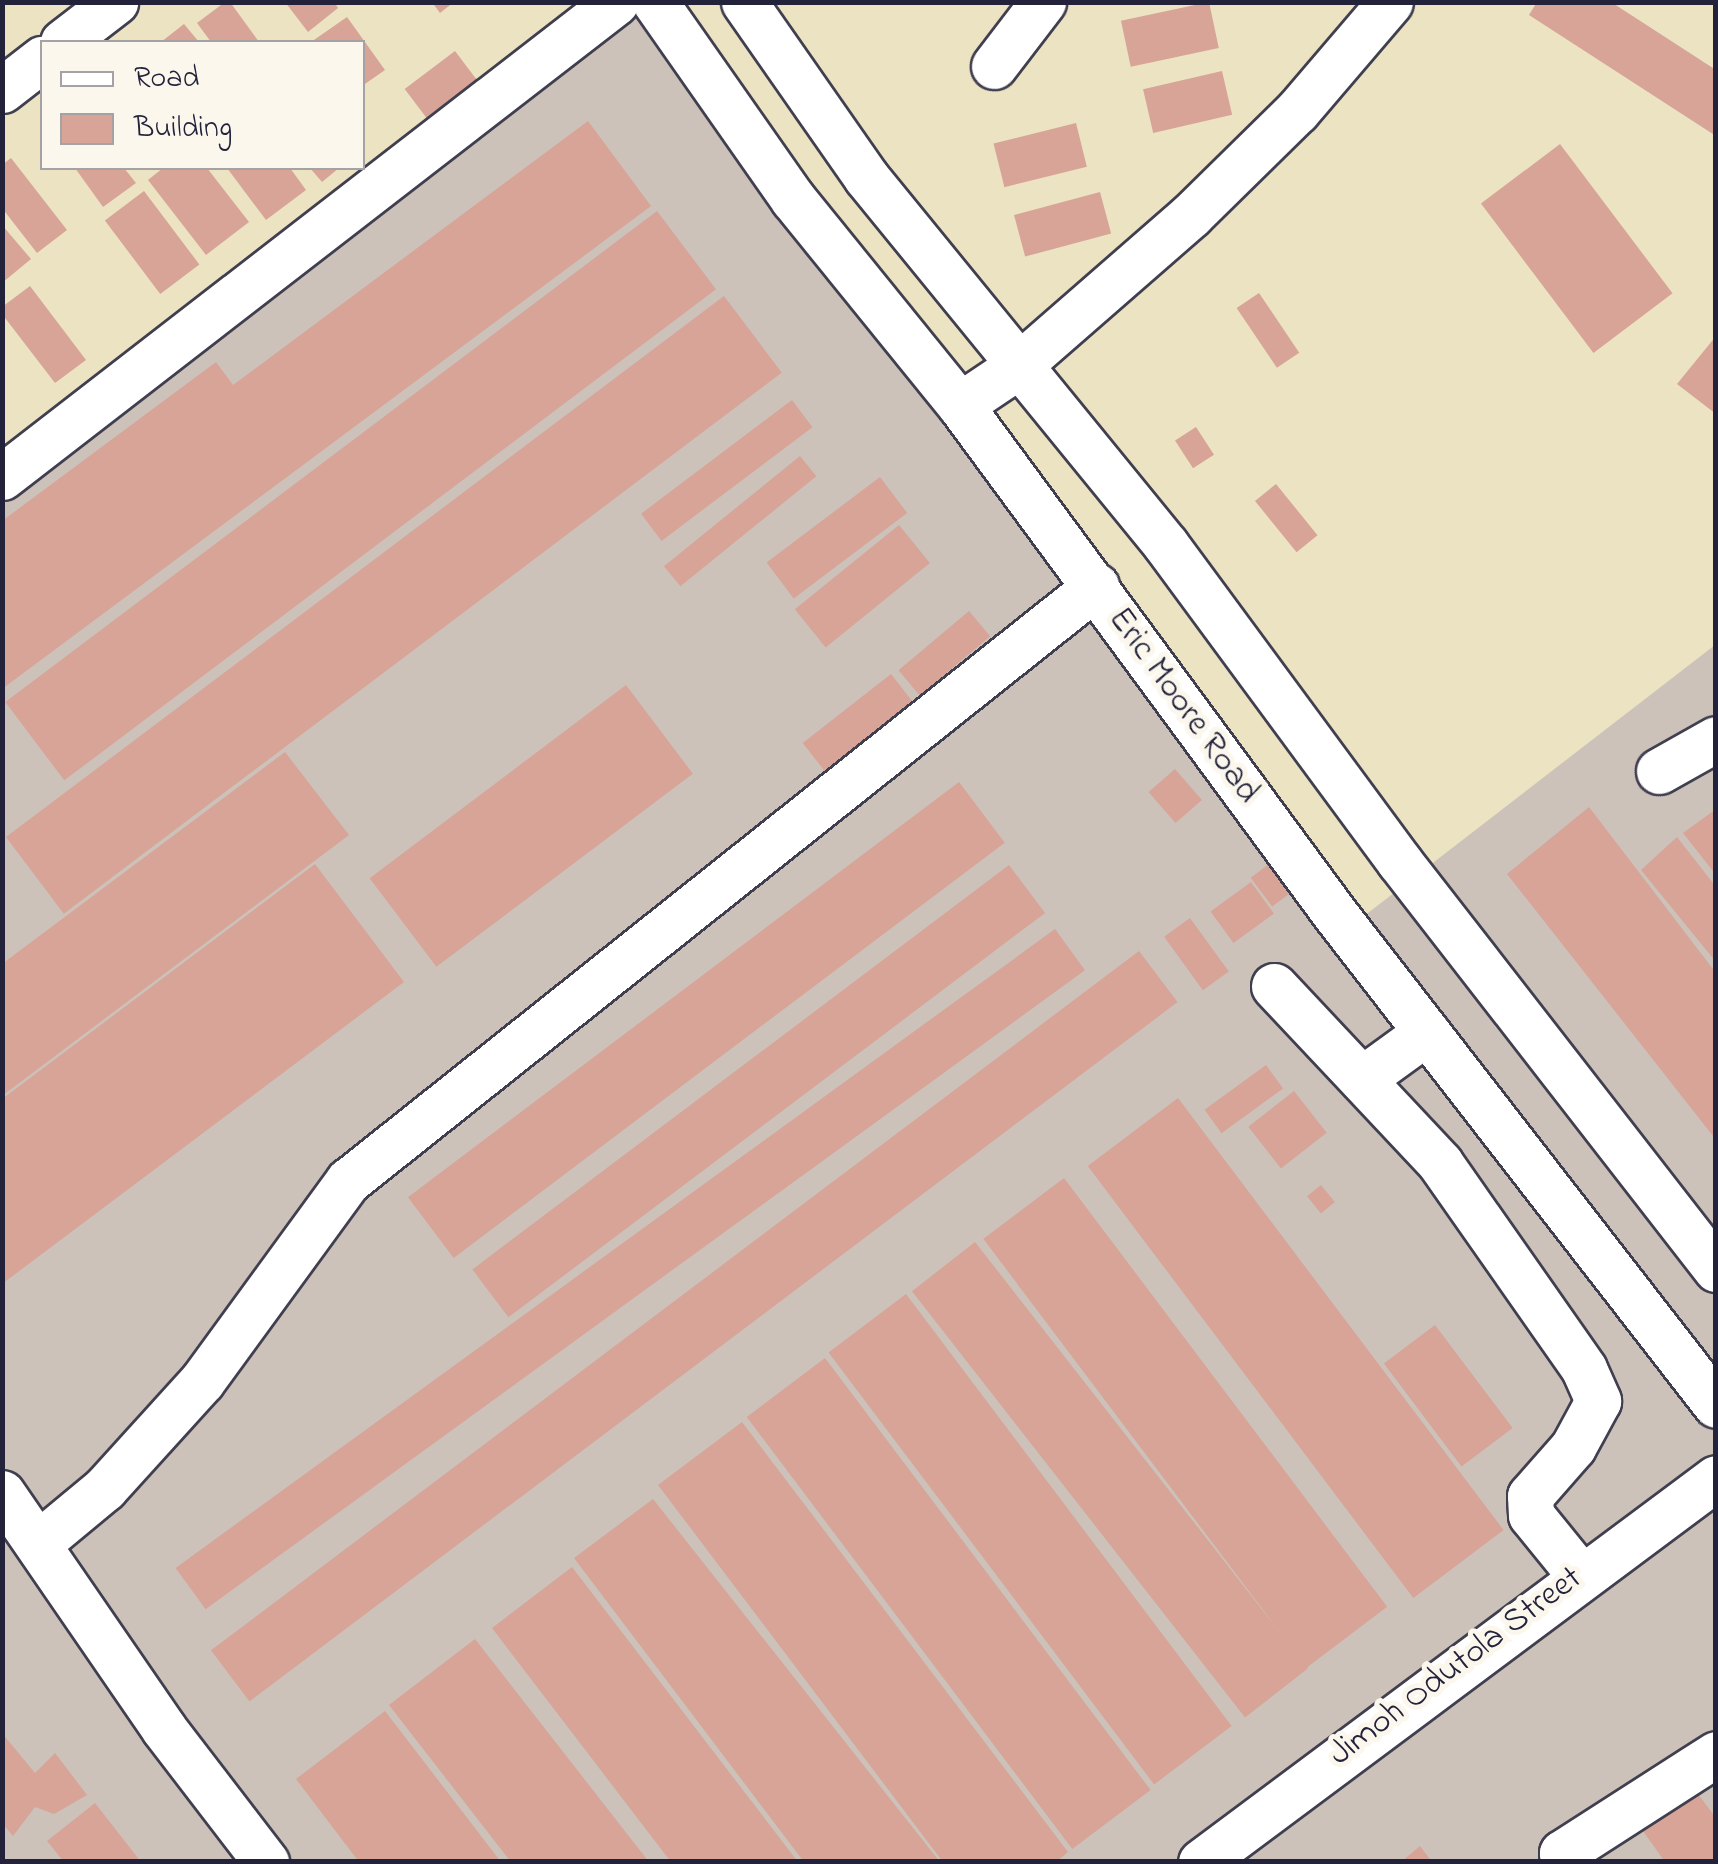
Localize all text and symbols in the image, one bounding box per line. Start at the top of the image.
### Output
legend [40,40,365,170]
text: Road [134,57,199,101]
text: Building [134,107,232,151]
street label: Eric Moore Road [1098,600,1268,812]
street label: Jimoh Odutola Street [1321,1558,1591,1776]

